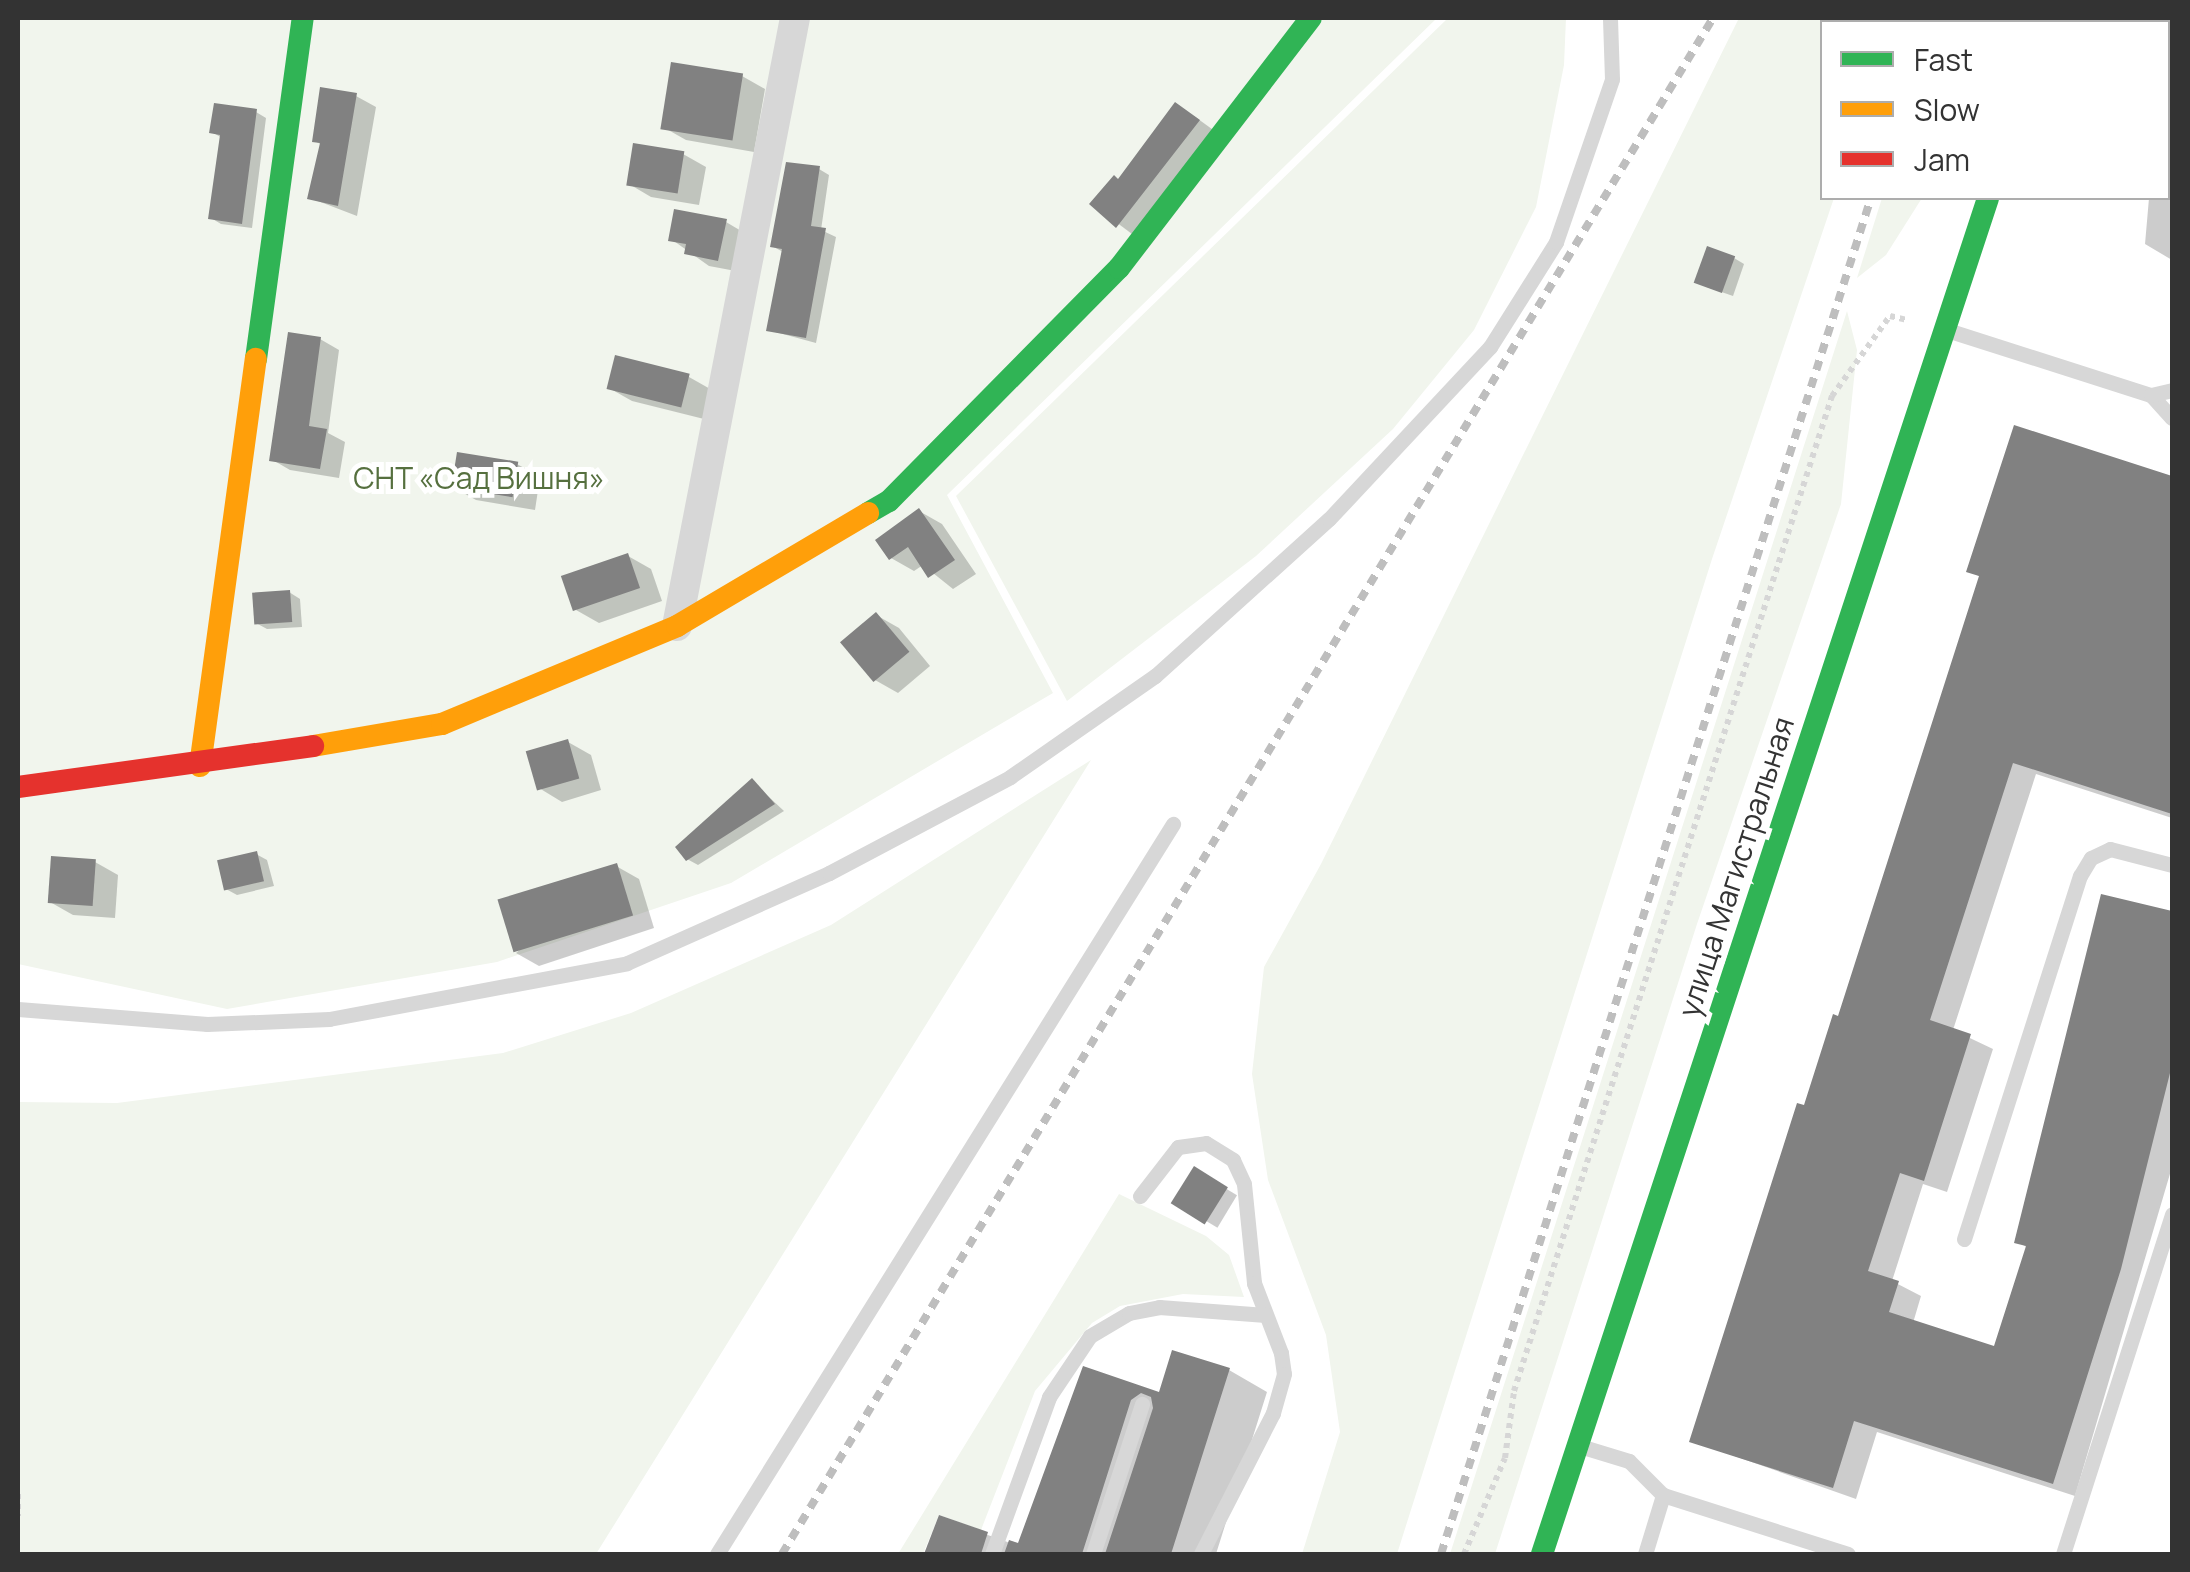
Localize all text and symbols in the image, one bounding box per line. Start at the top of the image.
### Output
legend [1820,20,2170,200]
text: Fast [1914,39,1973,80]
text: Slow [1914,89,1980,130]
text: Jam [1914,139,1970,180]
park label: СНТ «Сад Вишня» [353,460,605,496]
street label: улица Магистральная [1670,712,1802,1022]

